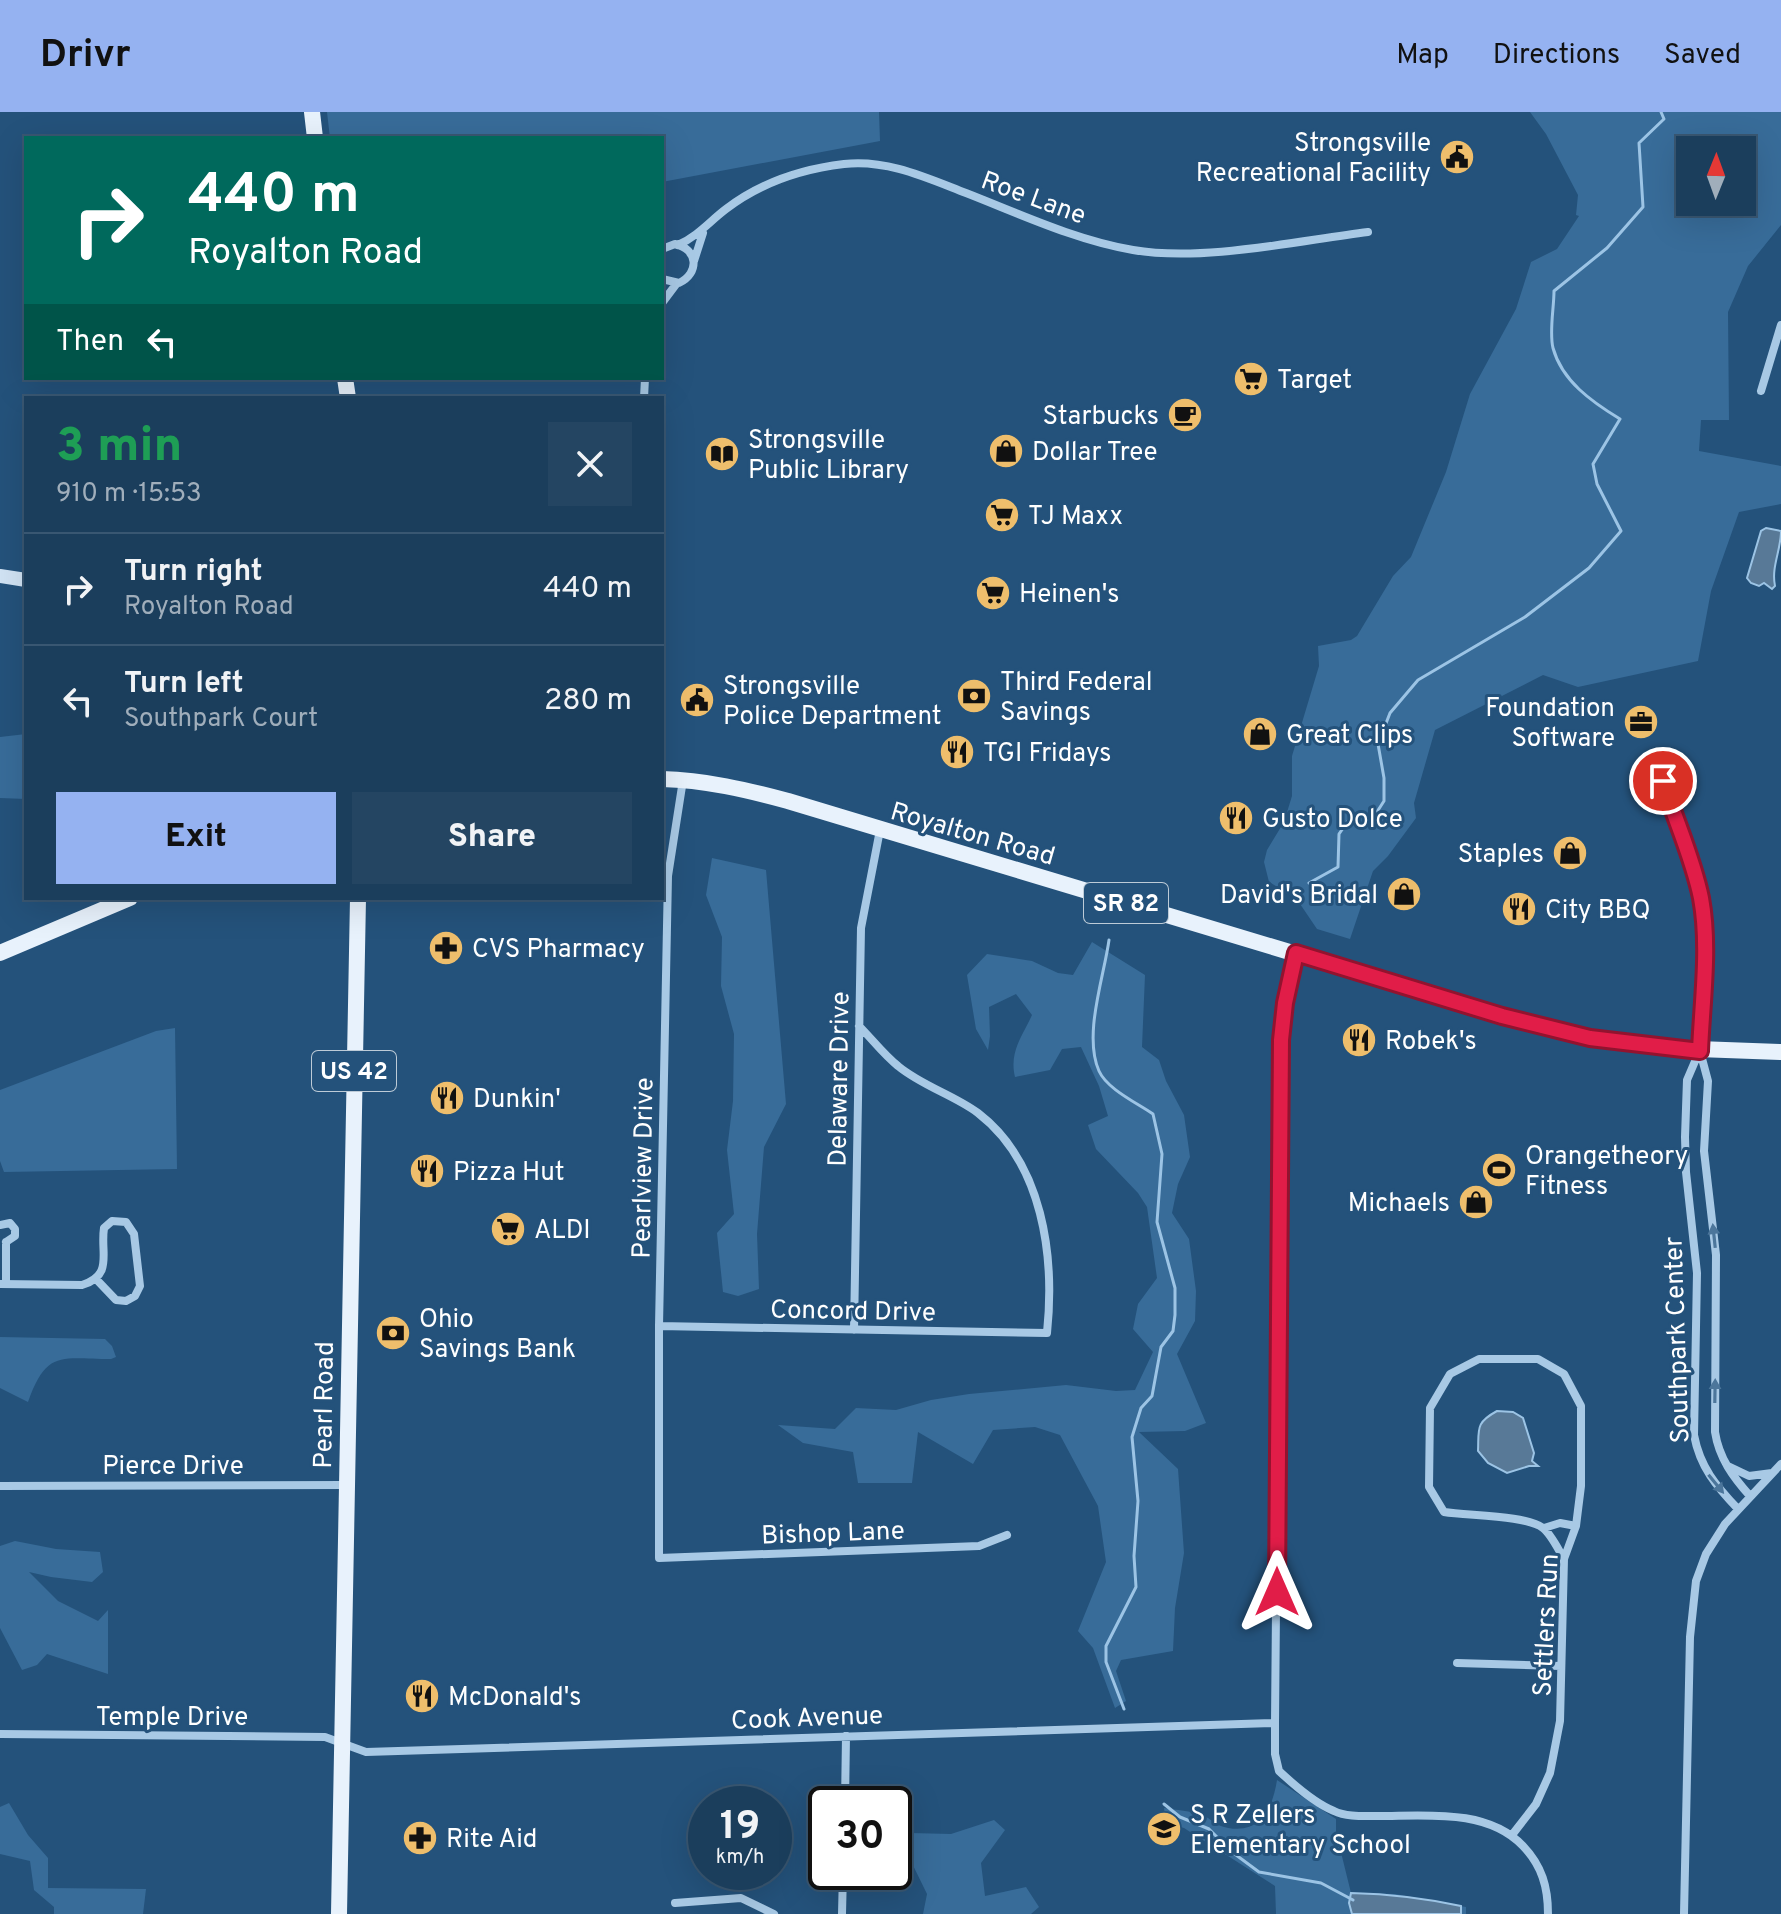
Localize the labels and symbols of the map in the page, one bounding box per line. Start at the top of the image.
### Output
place label: Strongsville Recreational Facility [1196,128,1431,191]
north arrow [1676,136,1756,216]
public building icon: Strongsville Recreational Facility [1438,138,1476,176]
street label: Roe Lane [976,165,1090,234]
supermarket icon: Target [1232,360,1270,398]
place label: Target [1277,365,1352,398]
cafe icon: Starbucks [1166,396,1204,434]
place label: Starbucks [1043,401,1159,434]
place label: Strongsville Public Library [748,425,909,488]
shop icon: Dollar Tree [987,432,1025,470]
library icon: Strongsville Public Library [703,435,741,473]
place label: Dollar Tree [1032,437,1158,470]
supermarket icon: TJ Maxx [983,496,1021,534]
place label: TJ Maxx [1028,501,1123,534]
supermarket icon: Heinen's [974,574,1012,612]
place label: Heinen's [1019,579,1120,612]
place label: Third Federal Savings [1000,667,1153,730]
place label: Strongsville Police Department [723,671,942,734]
bank icon: Third Federal Savings [955,677,993,715]
public building icon: Strongsville Police Department [678,681,716,719]
place label: Foundation Software [1485,693,1615,756]
office icon: Foundation Software [1622,703,1660,741]
shop icon: Great Clips [1241,715,1279,753]
place label: Great Clips [1286,720,1413,753]
restaurant icon: TGI Fridays [938,733,976,771]
place label: TGI Fridays [983,738,1111,771]
pin [1629,747,1697,815]
street label: Royalton Road [886,796,1058,875]
restaurant icon: Gusto Dolce [1217,799,1255,837]
place label: Gusto Dolce [1262,804,1403,837]
shop icon: Staples [1551,834,1589,872]
place label: Staples [1458,839,1544,872]
shop icon: David's Bridal [1385,875,1423,913]
place label: David's Bridal [1220,880,1378,913]
road number: SR 82 [1084,883,1168,923]
restaurant icon: City BBQ [1500,890,1538,928]
place label: City BBQ [1545,895,1650,928]
pharmacy icon: CVS Pharmacy [427,929,465,967]
place label: CVS Pharmacy [472,934,645,967]
street label: Delaware Drive [822,991,859,1167]
restaurant icon: Robek's [1340,1021,1378,1059]
place label: Robek's [1385,1026,1477,1059]
road number: US 42 [312,1051,396,1091]
street label: Pearlview Drive [626,1077,663,1259]
restaurant icon: Dunkin' [428,1079,466,1117]
place label: Dunkin' [473,1084,561,1117]
place label: Orangetheory Fitness [1525,1141,1688,1204]
sports icon: Orangetheory Fitness [1480,1151,1518,1189]
restaurant icon: Pizza Hut [408,1152,446,1190]
place label: Pizza Hut [453,1157,565,1190]
shop icon: Michaels [1457,1183,1495,1221]
place label: Michaels [1348,1188,1450,1221]
supermarket icon: ALDI [489,1210,527,1248]
place label: ALDI [534,1215,591,1248]
one-way arrow [1708,1223,1721,1248]
street label: Southpark Center [1658,1236,1699,1444]
street label: Concord Drive [770,1295,936,1330]
place label: Ohio Savings Bank [419,1304,576,1367]
bank icon: Ohio Savings Bank [374,1314,412,1352]
street label: Pearl Road [308,1341,343,1469]
one-way arrow [1709,1378,1721,1403]
street label: Pierce Drive [102,1451,244,1484]
one-way arrow [1707,1474,1724,1494]
street label: Bishop Lane [761,1516,905,1553]
position arrow [1235,1550,1319,1634]
street label: Settlers Run [1527,1553,1568,1697]
restaurant icon: McDonald's [403,1677,441,1715]
place label: McDonald's [448,1682,581,1715]
street label: Cook Avenue [730,1700,884,1739]
street label: Temple Drive [96,1702,248,1735]
speed limit sign: 30 [808,1786,912,1890]
place label: S R Zellers Elementary School [1190,1800,1411,1863]
school or university icon: S R Zellers Elementary School [1145,1810,1183,1848]
pharmacy icon: Rite Aid [401,1819,439,1857]
place label: Rite Aid [446,1824,537,1857]

